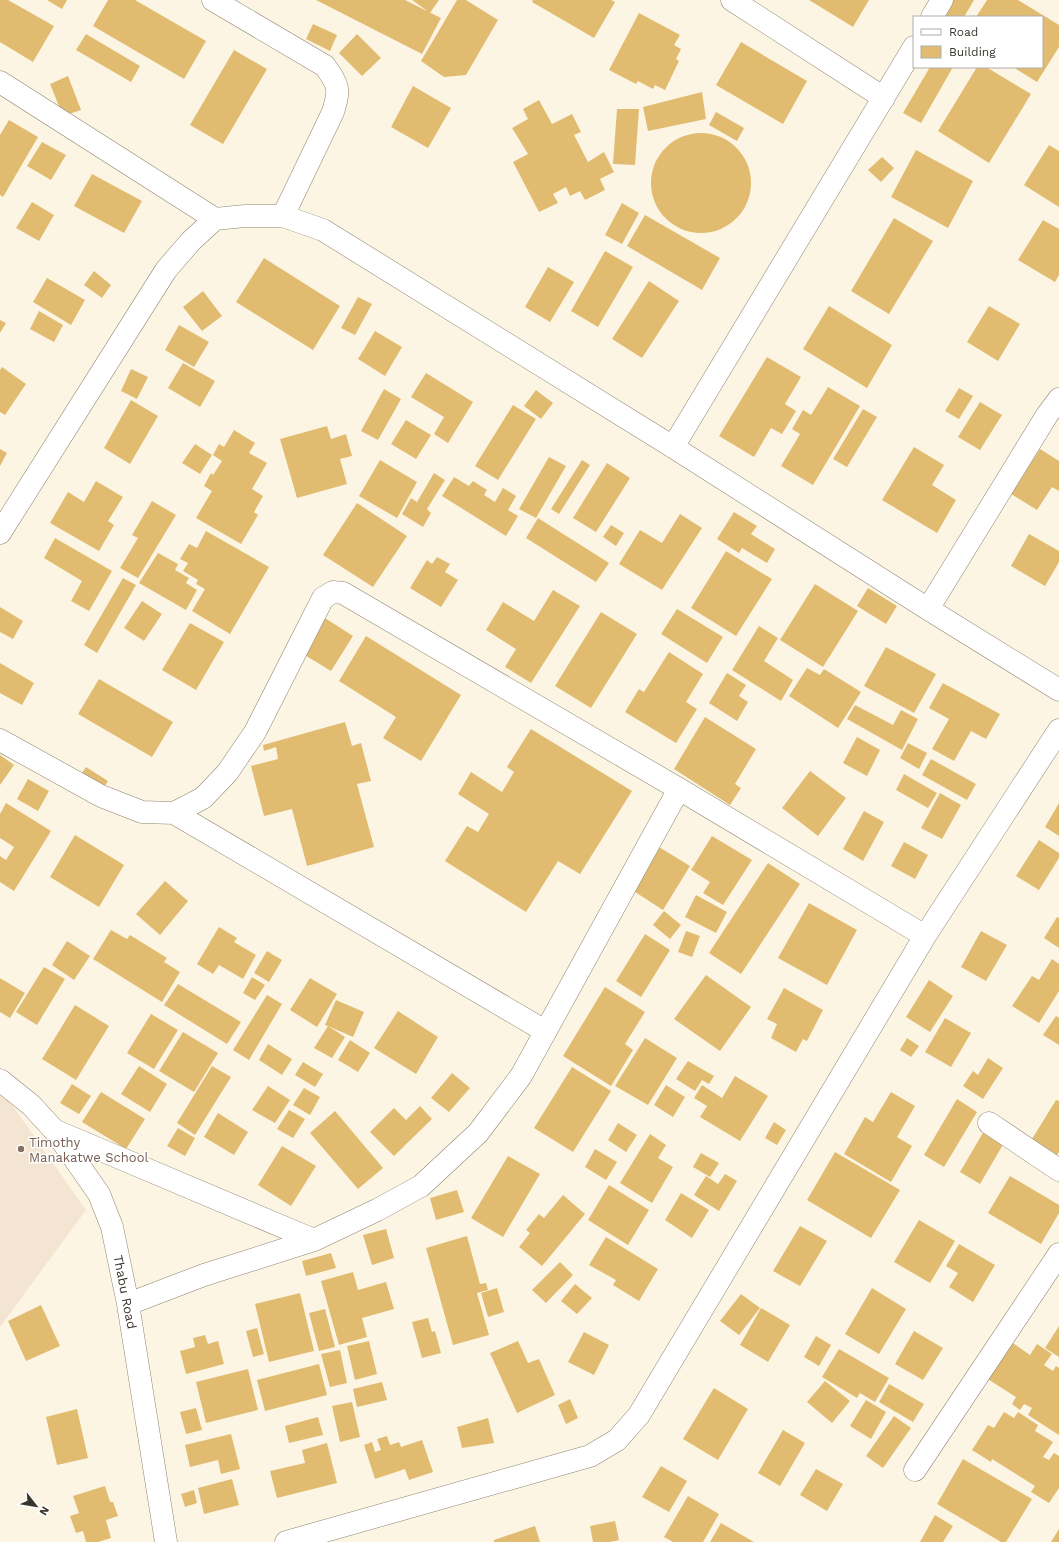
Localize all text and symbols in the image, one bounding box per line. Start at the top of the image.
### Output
legend [913,16,1043,68]
text: Road [949,25,978,39]
text: Building [949,45,996,59]
place label: Timothy Manakatwe School [29,1135,148,1165]
marker: Timothy Manakatwe School [16,1144,26,1154]
street label: Thabu Road [110,1254,140,1330]
north arrow [16,1486,56,1526]
text: N [36,1504,52,1518]

